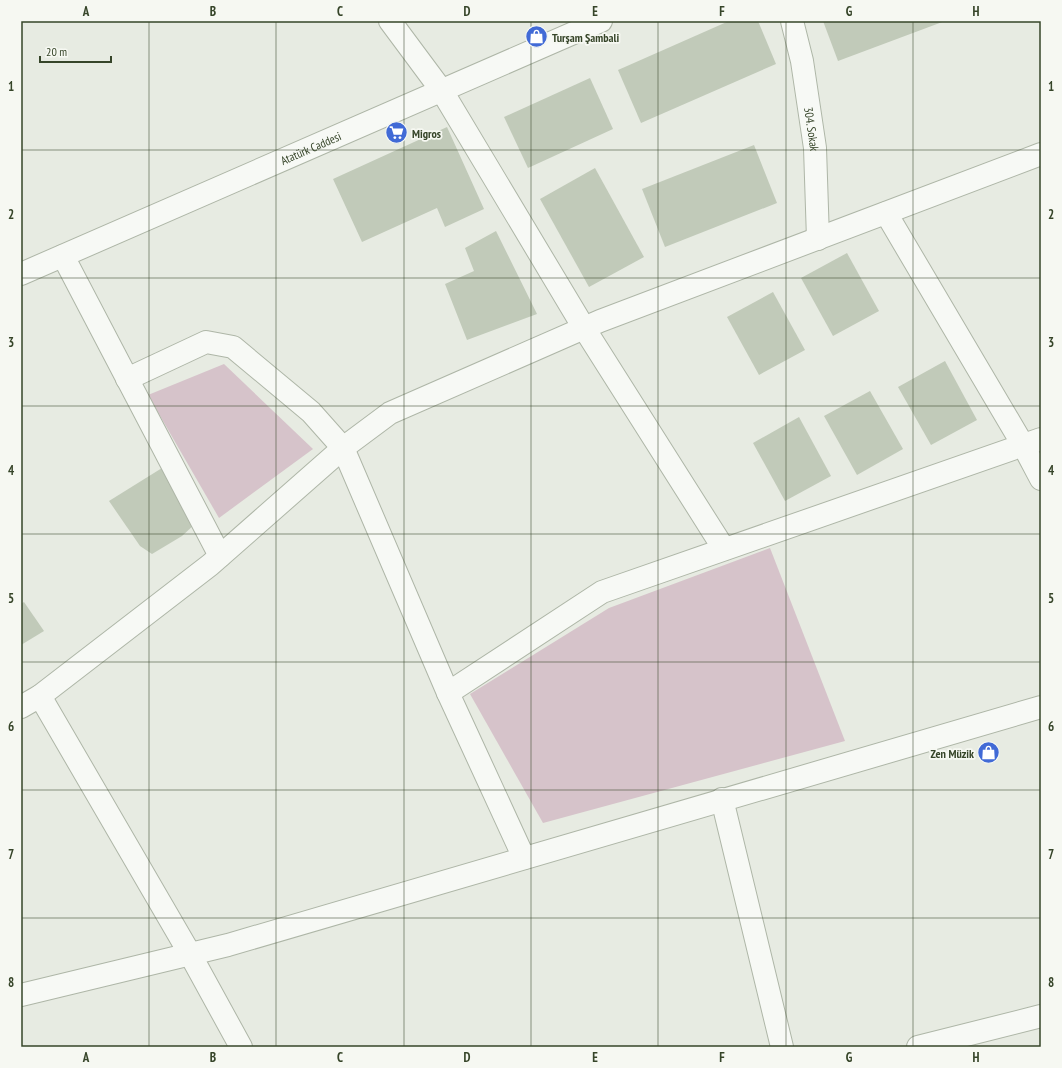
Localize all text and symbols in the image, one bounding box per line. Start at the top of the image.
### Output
text: A [82,3,90,20]
text: B [210,3,216,20]
text: C [337,3,343,20]
text: D [464,3,471,20]
text: E [592,3,598,20]
text: F [719,3,725,20]
text: G [846,3,853,20]
text: H [973,3,980,20]
shop icon: Turşam Şambali [523,24,549,50]
place label: Turşam Şambali [552,30,619,45]
scale bar [40,38,111,64]
text: 20 m [46,44,67,59]
text: 1 [8,78,14,95]
text: 1 [1048,78,1054,95]
street label: 304. Sokak [801,106,823,152]
supermarket icon: Migros [383,120,409,146]
place label: Migros [412,126,441,141]
street label: Atatürk Caddesi [278,128,343,167]
text: 2 [8,206,14,223]
text: 2 [1048,206,1054,223]
text: 3 [8,334,14,351]
text: 3 [1048,334,1054,351]
text: 4 [8,462,15,479]
text: 4 [1048,462,1055,479]
text: 5 [8,590,14,607]
text: 5 [1048,590,1054,607]
text: 6 [8,718,14,735]
text: 6 [1048,718,1054,735]
shop icon: Zen Müzik [976,740,1002,766]
place label: Zen Müzik [930,746,974,761]
text: 7 [8,846,14,863]
text: 7 [1048,846,1054,863]
text: 8 [8,974,14,991]
text: 8 [1048,974,1054,991]
text: A [82,1049,90,1066]
text: B [210,1049,216,1066]
text: C [337,1049,343,1066]
text: D [464,1049,471,1066]
text: E [592,1049,598,1066]
text: F [719,1049,725,1066]
text: G [846,1049,853,1066]
text: H [973,1049,980,1066]

